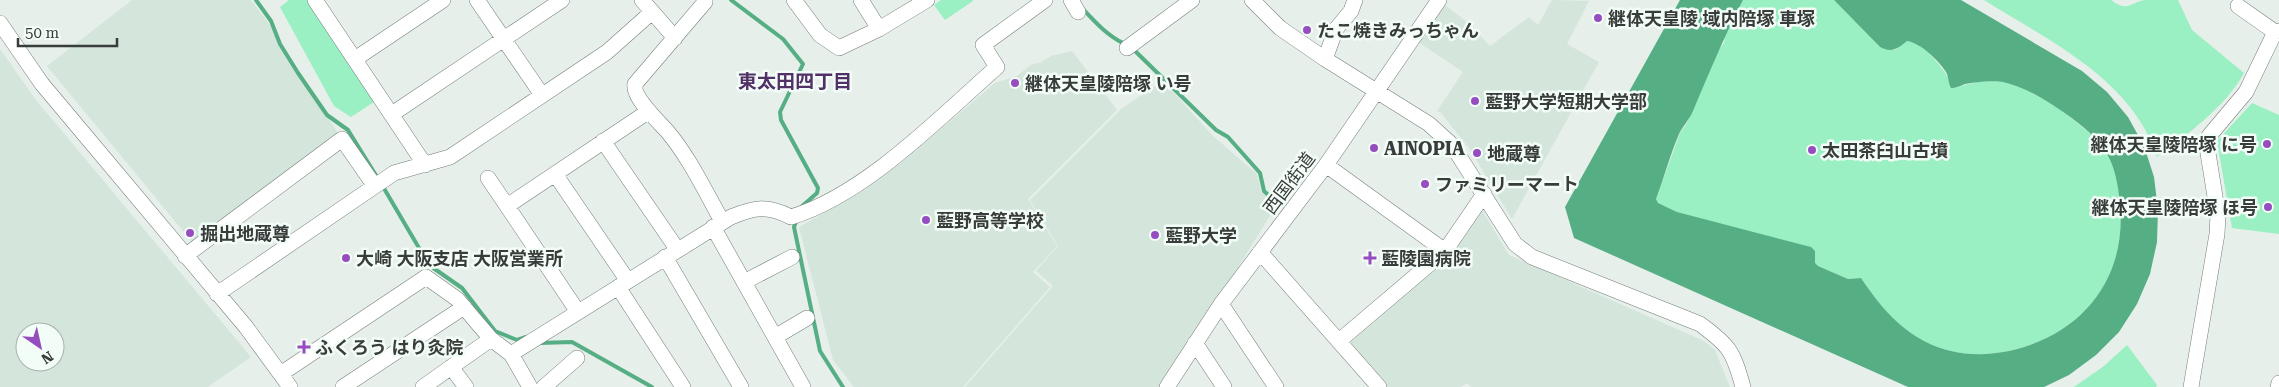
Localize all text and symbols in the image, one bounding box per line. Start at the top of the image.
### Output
place label: 継体天皇陵 域内陪塚 車塚 [1608,8,1815,29]
marker: 継体天皇陵 域内陪塚 車塚 [1592,12,1604,24]
scale bar [18,15,116,47]
place label: たこ焼きみっちゃん [1317,20,1479,41]
text: 50 m [25,24,60,42]
marker: たこ焼きみっちゃん [1301,24,1313,36]
district label: 東太田四丁目 [738,70,852,93]
place label: 継体天皇陵陪塚 い号 [1025,73,1192,94]
marker: 継体天皇陵陪塚 い号 [1009,77,1021,89]
place label: 藍野大学短期大学部 [1485,91,1647,112]
marker: 藍野大学短期大学部 [1469,95,1481,107]
place label: 継体天皇陵陪塚 に号 [2090,134,2257,155]
place label: AINOPIA [1384,138,1465,159]
marker: 継体天皇陵陪塚 に号 [2261,138,2273,150]
place label: 太田茶臼山古墳 [1822,140,1948,161]
marker: AINOPIA [1368,142,1380,154]
place label: 地蔵尊 [1487,143,1541,164]
marker: 太田茶臼山古墳 [1806,144,1818,156]
marker: 地蔵尊 [1471,147,1483,159]
street label: 西国街道 [1259,148,1319,218]
place label: ファミリーマート [1435,174,1579,195]
marker: ファミリーマート [1419,178,1431,190]
place label: 継体天皇陵陪塚 ほ号 [2091,197,2258,218]
marker: 継体天皇陵陪塚 ほ号 [2262,201,2274,213]
place label: 藍野高等学校 [936,210,1044,231]
marker: 藍野高等学校 [920,214,932,226]
place label: 掘出地蔵尊 [200,223,290,244]
place label: 藍野大学 [1165,225,1237,246]
marker: 掘出地蔵尊 [184,227,196,239]
marker: 藍野大学 [1149,229,1161,241]
place label: 大崎 大阪支店 大阪営業所 [356,248,563,269]
place label: 藍陵園病院 [1381,248,1471,269]
marker: 藍陵園病院 [1363,251,1377,265]
marker: 大崎 大阪支店 大阪営業所 [340,252,352,264]
north arrow [15,322,65,372]
place label: ふくろう はり灸院 [315,337,464,358]
marker: ふくろう はり灸院 [297,340,311,354]
text: N [38,348,56,368]

